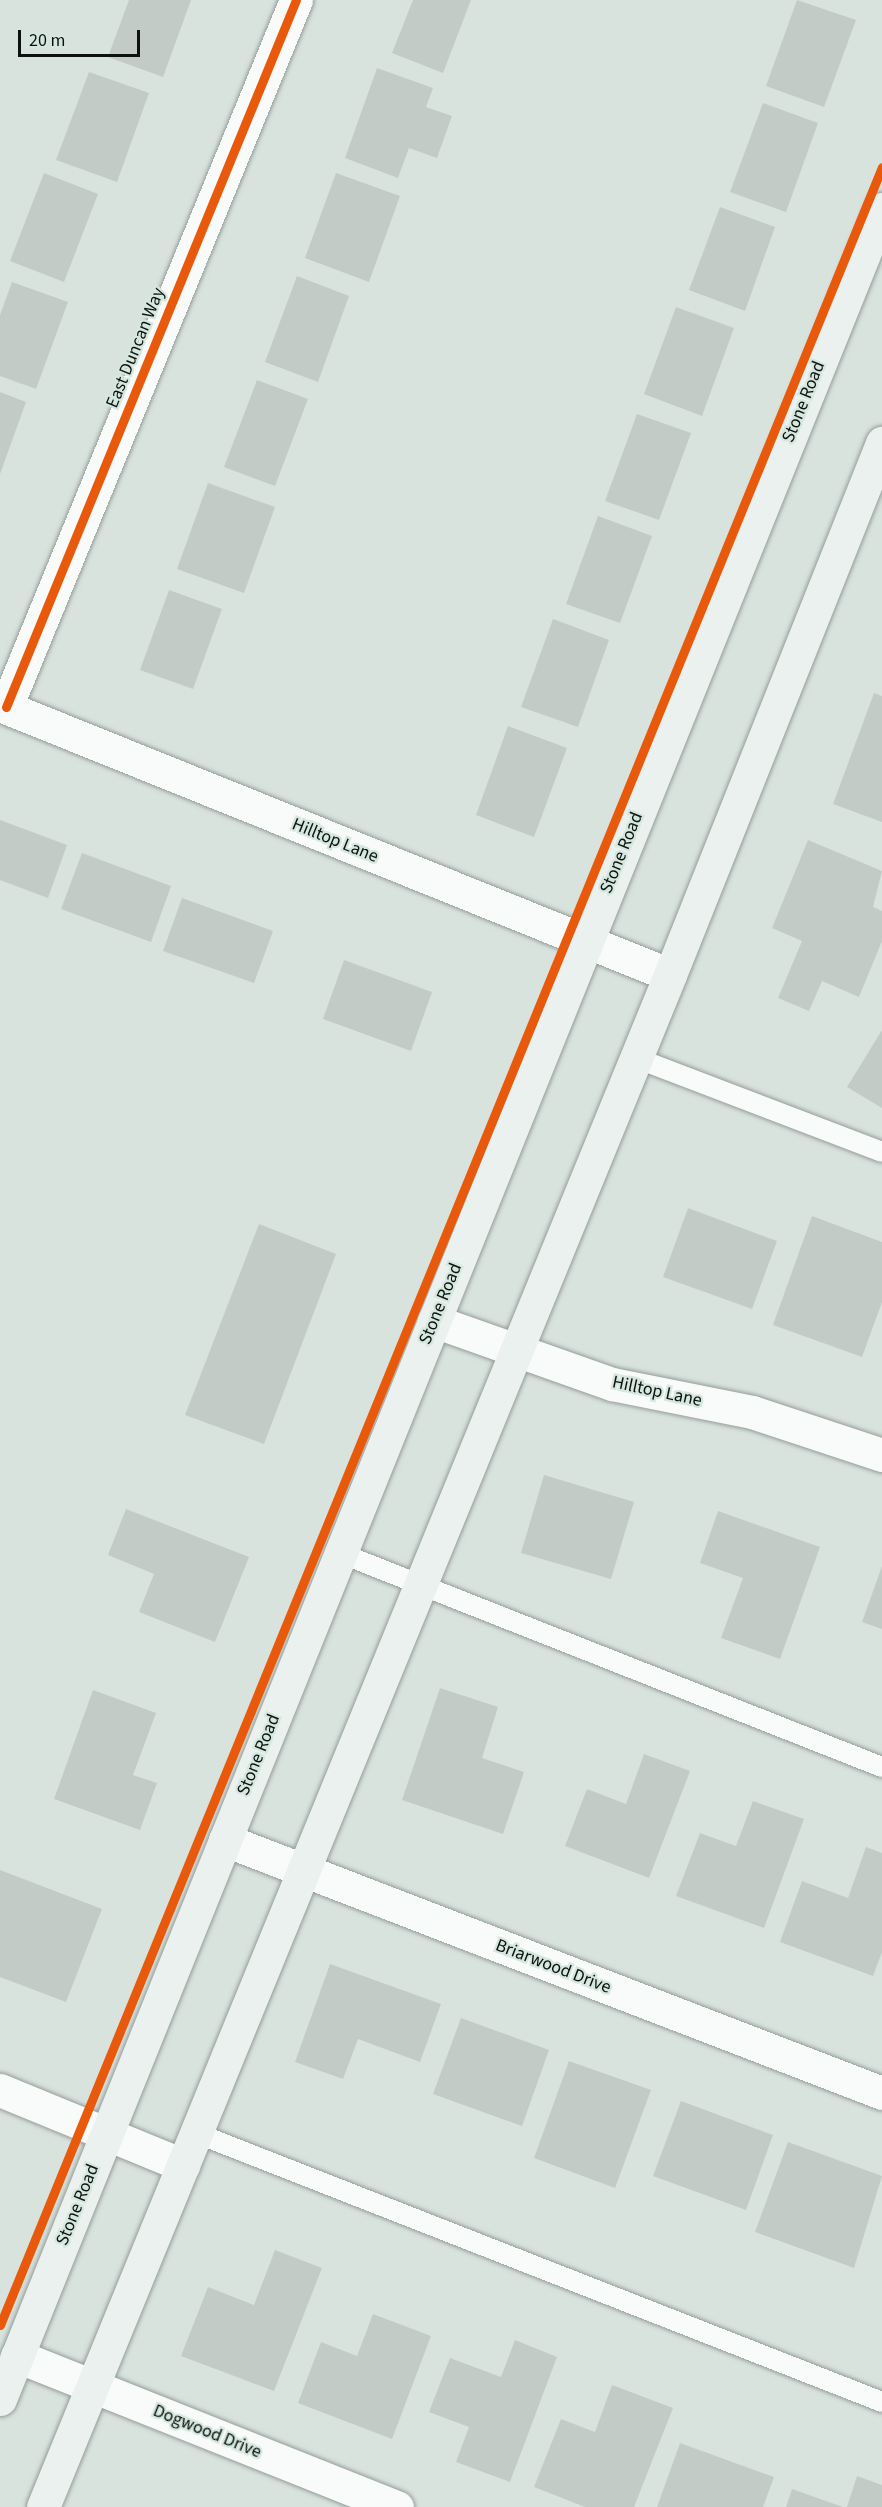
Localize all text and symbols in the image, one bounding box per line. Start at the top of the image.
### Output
scale bar [21,18,142,56]
text: 20 m [29,28,65,53]
street label: East Duncan Way [102,285,170,411]
street label: Stone Road [778,358,830,446]
street label: Stone Road [596,809,648,897]
street label: Hilltop Lane [289,814,381,868]
street label: Stone Road [415,1260,467,1348]
street label: Hilltop Lane [610,1372,704,1412]
street label: Stone Road [233,1711,285,1799]
street label: Briarwood Drive [492,1935,614,1999]
street label: Stone Road [52,2161,104,2249]
street label: Dogwood Drive [150,2400,264,2464]

